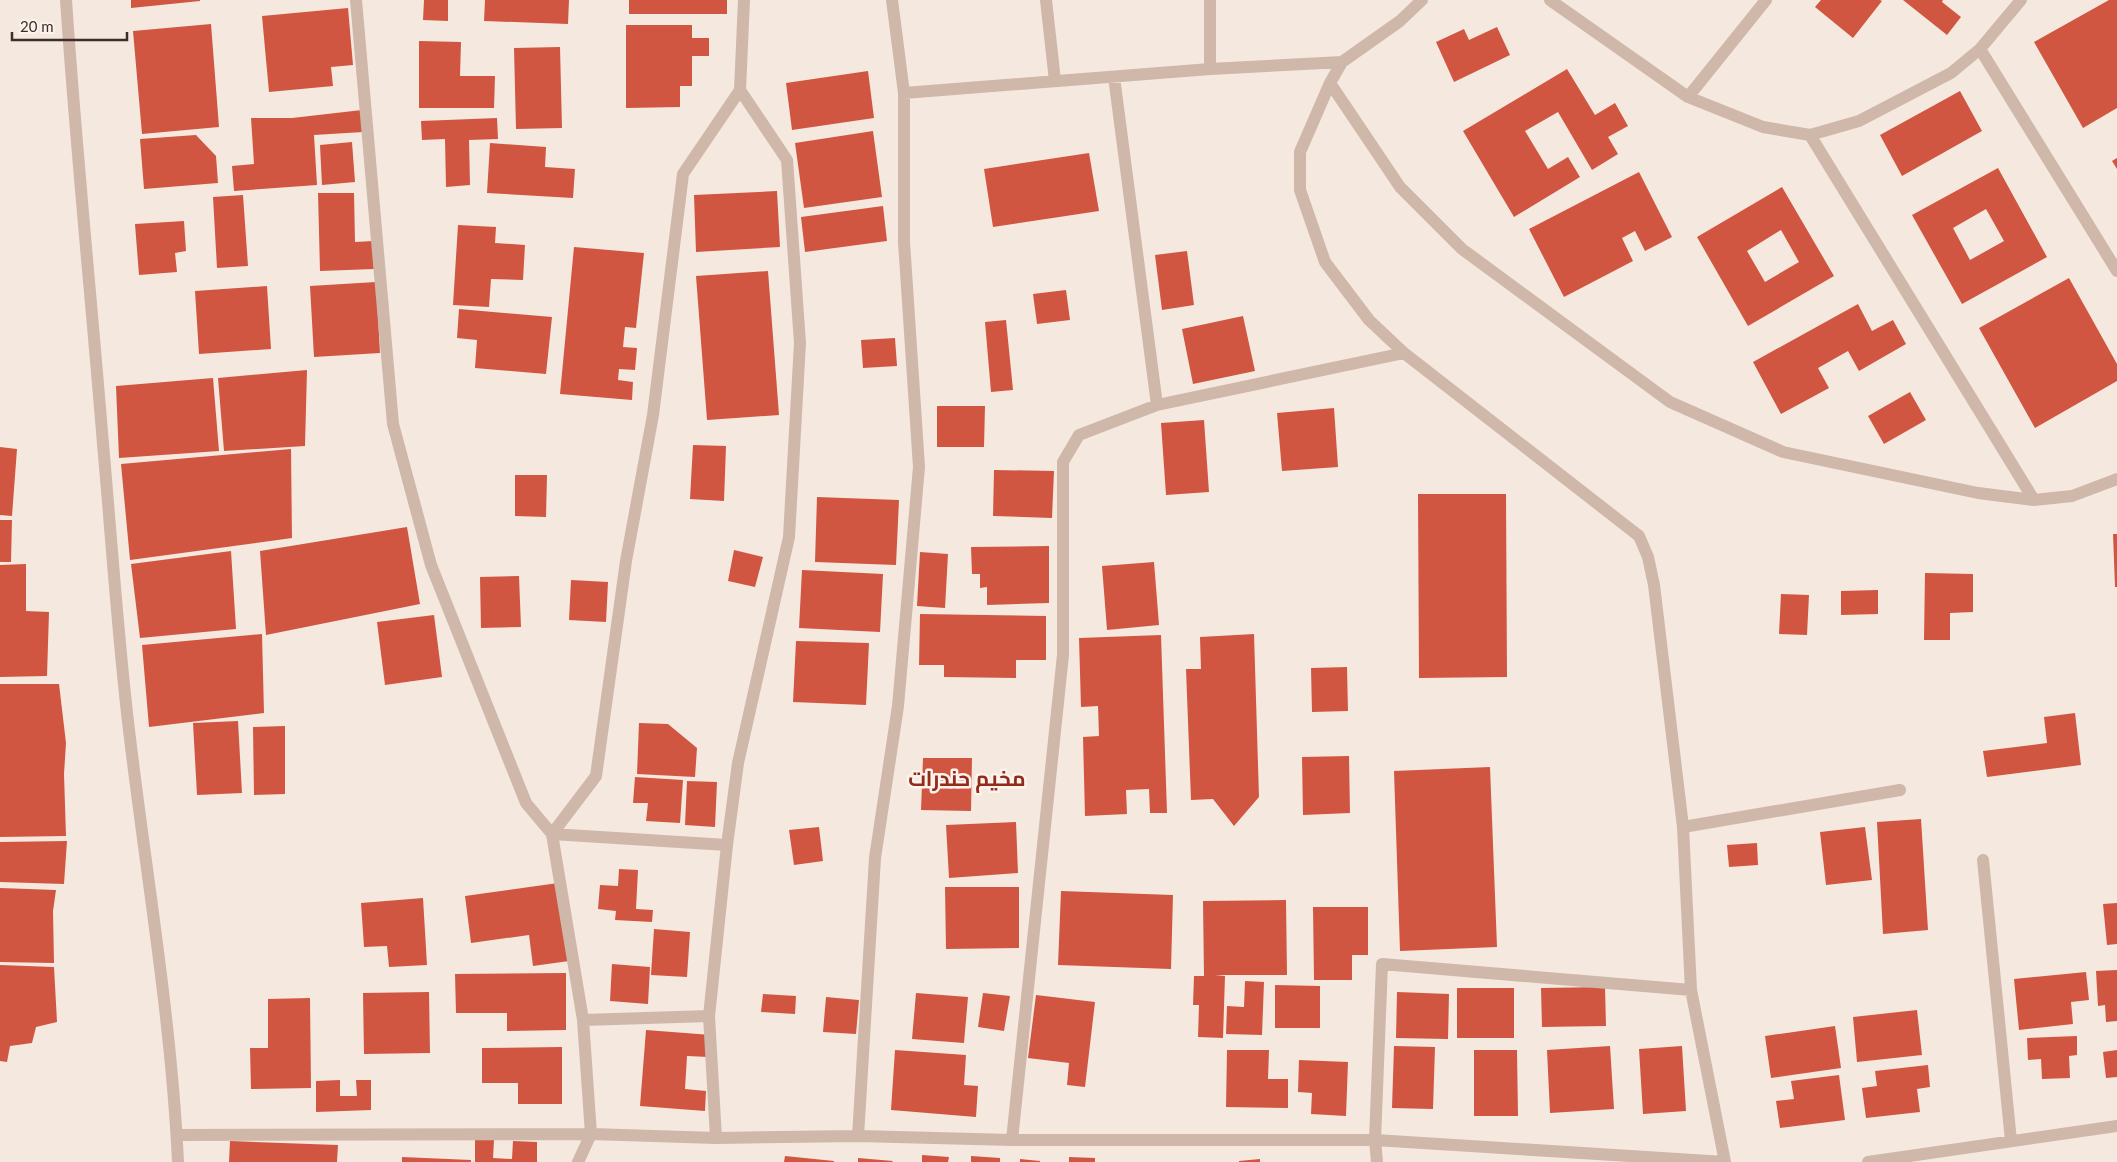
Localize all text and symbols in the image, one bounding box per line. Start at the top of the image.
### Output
scale bar [12,10,128,42]
text: 20 m [20,17,54,35]
district label: مخيم حندرات [908,765,1026,793]

